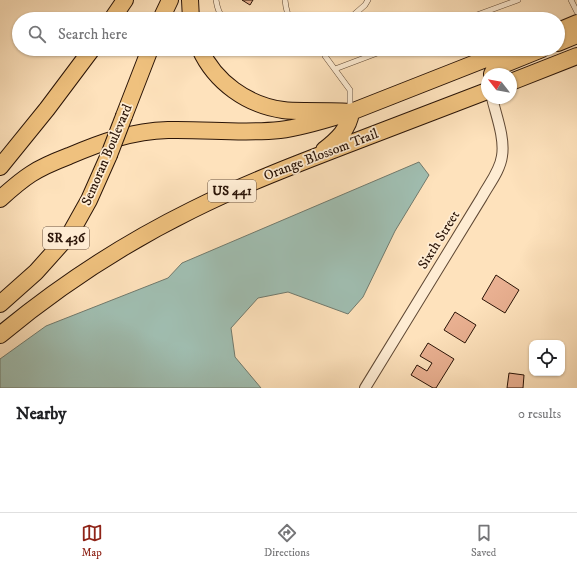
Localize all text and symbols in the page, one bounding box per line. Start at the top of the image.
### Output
search box [12,12,565,56]
icon: search [26,23,48,45]
text: Search here [58,25,127,44]
north arrow [481,68,517,104]
street label: Semoran Boulevard [78,102,136,208]
street label: Orange Blossom Trail [261,125,382,185]
road number: US 441 [208,180,256,202]
street label: Sixth Street [414,207,464,273]
road number: SR 436 [43,227,89,249]
map controls [529,340,565,376]
button: locate [529,340,565,376]
text: Nearby [16,403,66,425]
text: 0 results [518,406,561,422]
tab: Map [81,522,103,560]
tab: Directions [264,522,310,560]
tab: Saved [471,522,496,560]

